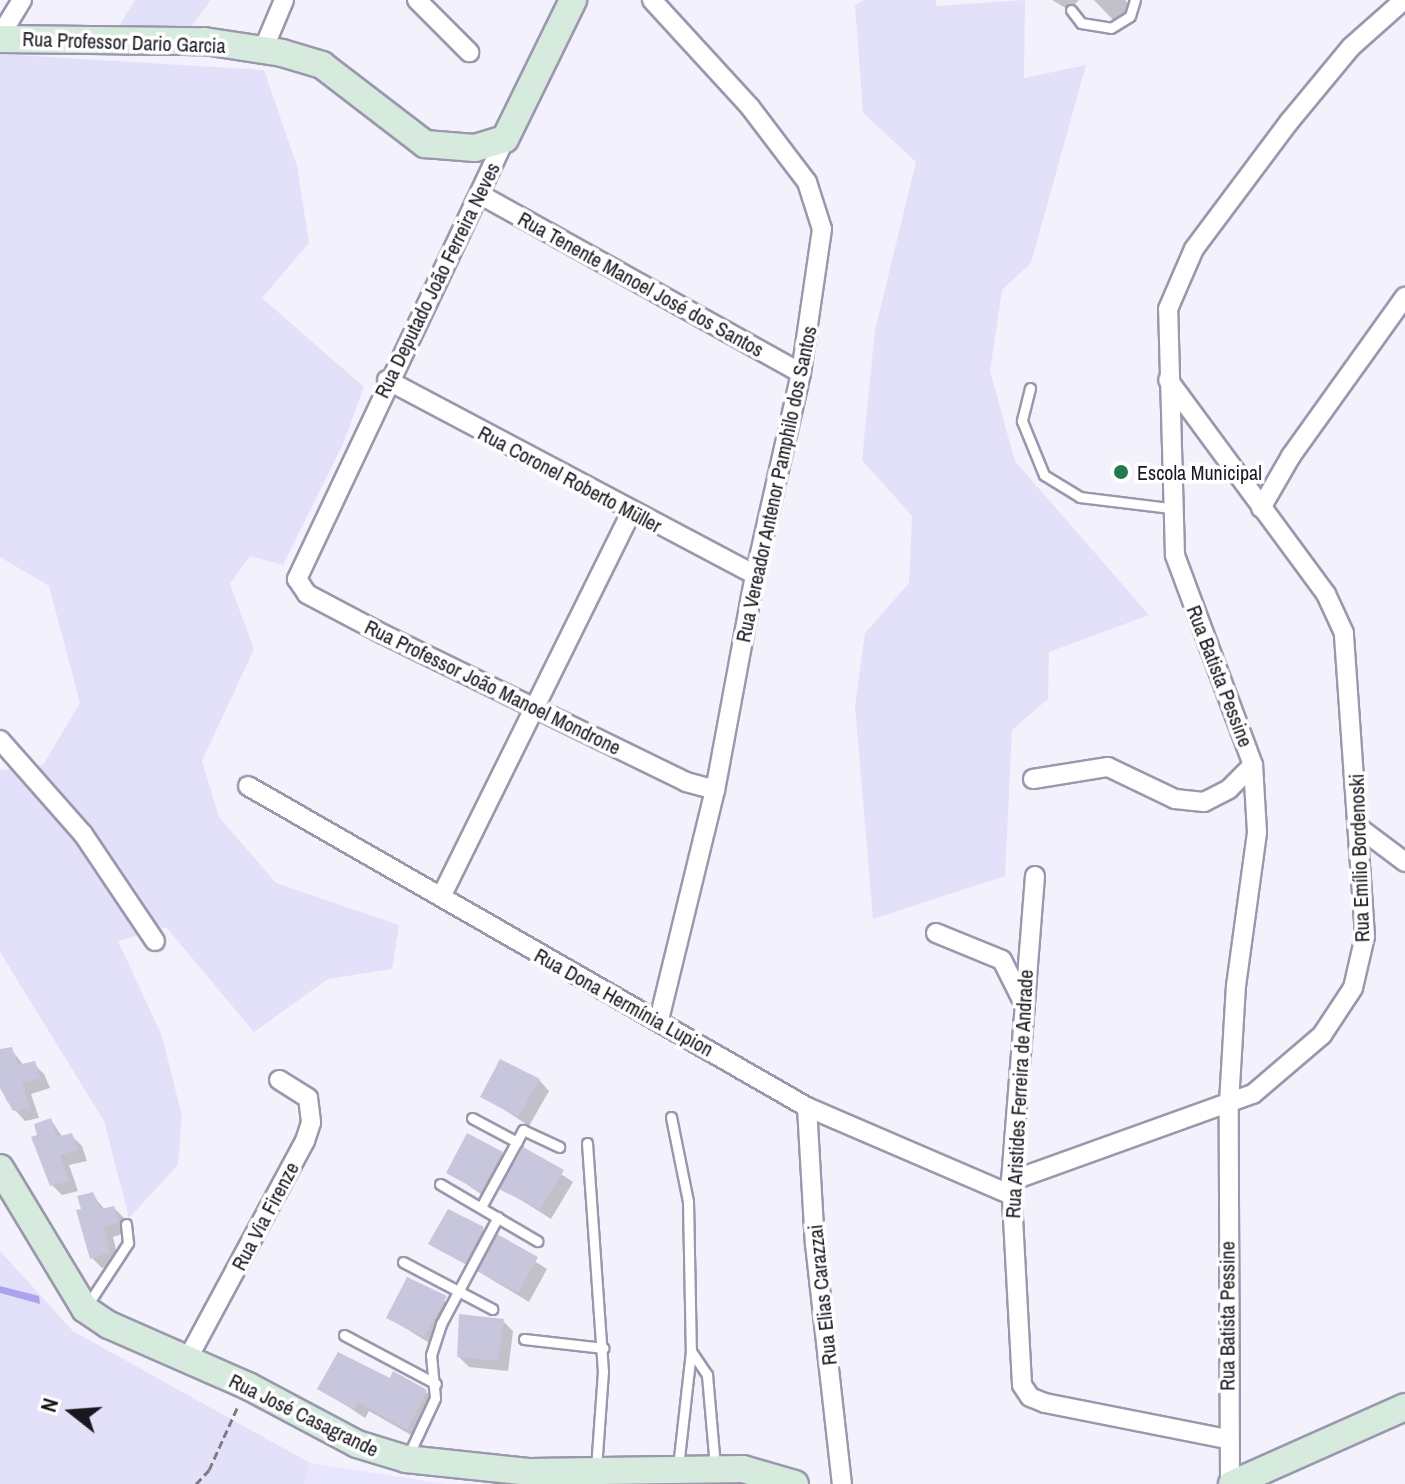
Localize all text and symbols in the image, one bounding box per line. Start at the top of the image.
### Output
street label: Rua Professor Dario Garcia [22,26,226,58]
street label: Rua Deputado João Ferreira Neves [369,158,505,402]
street label: Rua Tenente Manoel José dos Santos [514,206,768,362]
street label: Rua Vereador Antenor Pamphilo dos Santos [731,323,821,645]
street label: Rua Coronel Roberto Müller [474,420,666,538]
place label: Escola Municipal [1137,460,1262,484]
marker: Escola Municipal [1112,463,1130,481]
street label: Rua Batista Pessine [1182,602,1258,750]
street label: Rua Professor João Manoel Mondrone [361,614,625,760]
street label: Rua Emílio Bordenoski [1344,773,1374,943]
street label: Rua Dona Hermínia Lupion [530,943,718,1061]
street label: Rua Aristides Ferreira de Andrade [1000,968,1038,1220]
street label: Rua Via Firenze [226,1158,304,1274]
street label: Rua Elias Carazzai [803,1223,841,1367]
street label: Rua Batista Pessine [1215,1241,1239,1391]
street label: Rua José Casagrande [225,1368,383,1462]
north arrow [32,1372,112,1452]
text: N [33,1394,65,1416]

